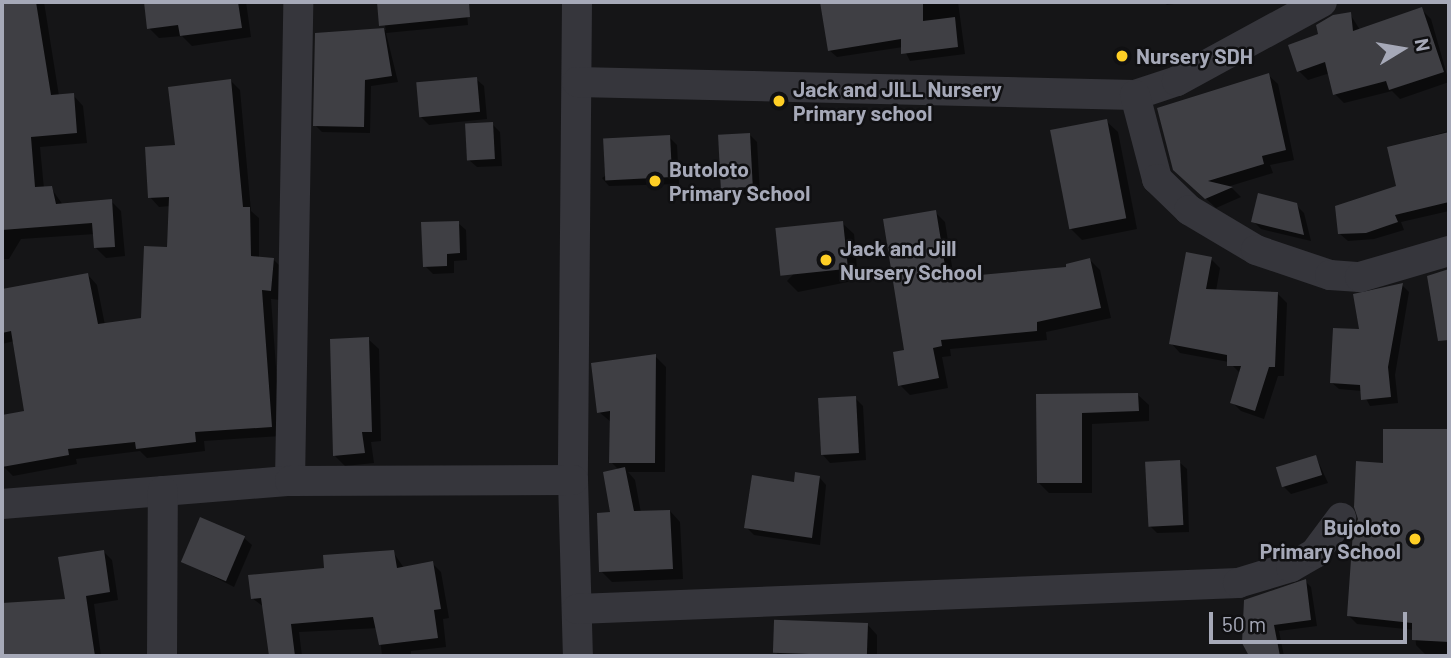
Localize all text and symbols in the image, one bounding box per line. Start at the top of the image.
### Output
north arrow [1367,14,1437,84]
text: N [1411,36,1436,53]
place label: Nursery SDH [1136,43,1253,69]
marker: Nursery SDH [1114,48,1130,64]
place label: Jack and JILL Nursery Primary school [793,76,1002,126]
marker: Jack and JILL Nursery Primary school [771,93,787,109]
place label: Butoloto Primary School [669,156,810,206]
marker: Butoloto Primary School [647,173,663,189]
place label: Jack and Jill Nursery School [840,235,982,285]
marker: Jack and Jill Nursery School [818,252,834,268]
place label: Bujoloto Primary School [1260,514,1401,564]
marker: Bujoloto Primary School [1407,531,1423,547]
scale bar [1213,598,1411,642]
text: 50 m [1222,611,1266,636]

